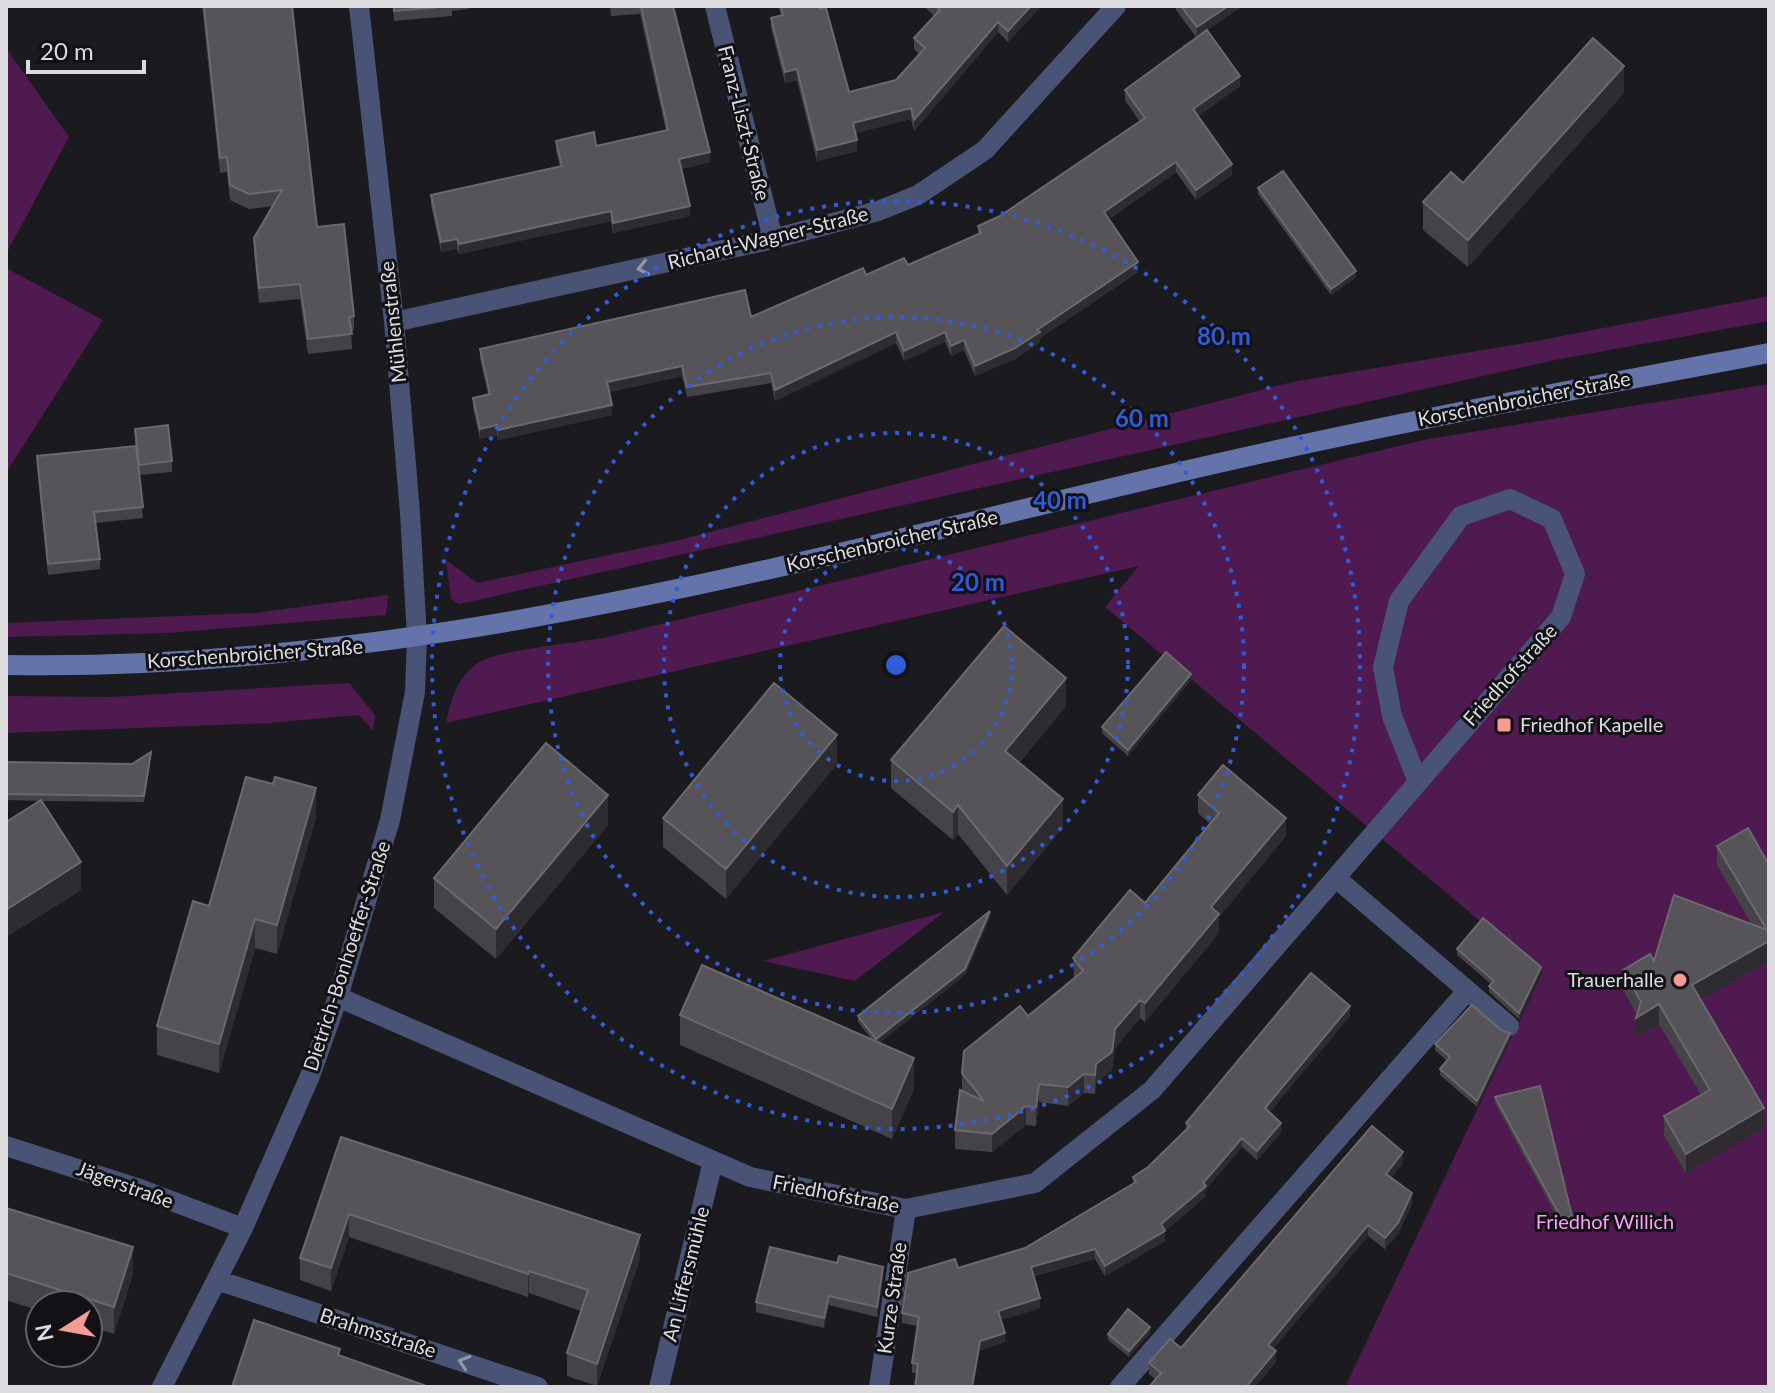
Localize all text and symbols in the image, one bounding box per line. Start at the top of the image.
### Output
scale bar [28,24,144,74]
text: 20 m [40,36,94,65]
street label: Franz-Liszt-Straße [714,43,776,203]
street label: Richard-Wagner-Straße [665,200,870,274]
one-way arrow [636,259,650,276]
street label: Mühlenstraße [374,260,410,384]
text: 80 m [1197,321,1251,350]
street label: Korschenbroicher Straße [1415,366,1632,430]
text: 60 m [1115,403,1169,432]
text: 40 m [1033,485,1087,514]
street label: Korschenbroicher Straße [784,504,1000,576]
text: 20 m [951,567,1005,596]
street label: Friedhofstraße [1457,619,1561,730]
street label: Korschenbroicher Straße [146,633,364,673]
centre of rings [882,651,910,679]
place label: Friedhof Kapelle [1520,712,1663,736]
marker: Friedhof Kapelle [1495,716,1513,734]
street label: Dietrich-Bonhoeffer-Straße [297,838,395,1074]
place label: Trauerhalle [1567,967,1664,991]
marker: Trauerhalle [1671,971,1689,989]
street label: Jägerstraße [74,1156,177,1213]
street label: Friedhofstraße [771,1169,902,1217]
street label: An Liffersmühle [657,1204,713,1344]
park label: Friedhof Willich [1536,1209,1674,1233]
street label: Kurze Straße [871,1240,911,1355]
north arrow [24,1289,104,1369]
street label: Brahmsstraße [317,1302,440,1362]
text: N [29,1322,59,1344]
one-way arrow [458,1356,472,1372]

